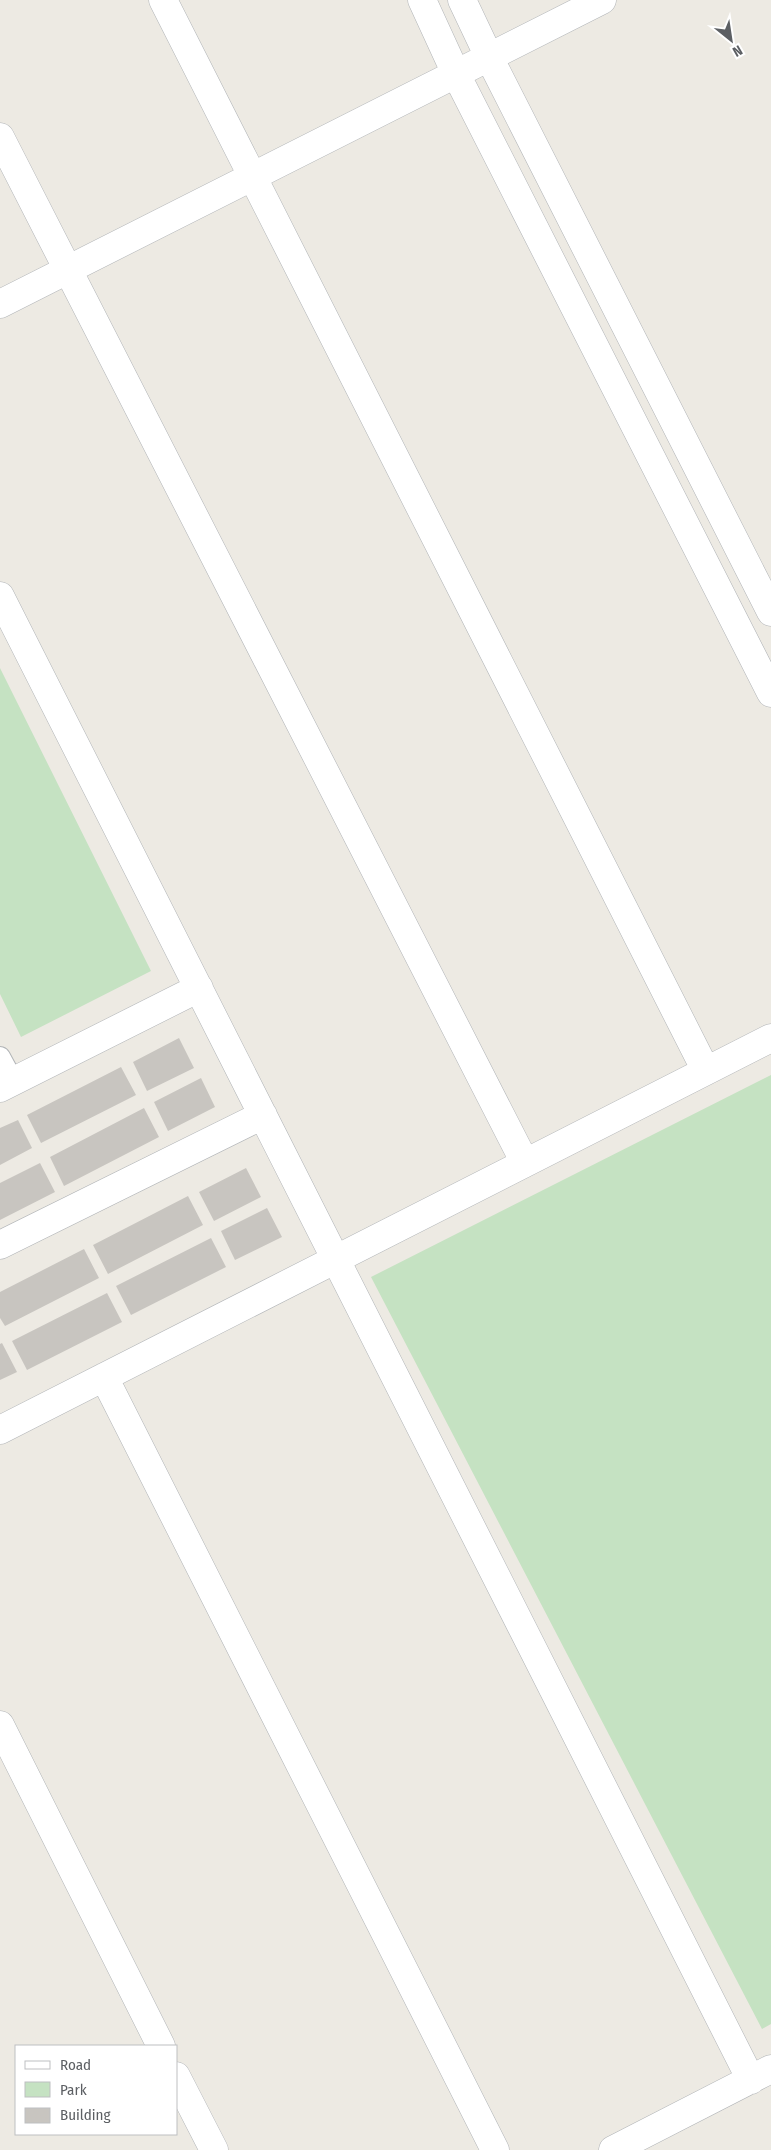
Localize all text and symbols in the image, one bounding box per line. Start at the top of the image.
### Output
north arrow [706,15,756,65]
text: N [729,41,745,60]
legend [15,2045,178,2135]
text: Road [60,2056,91,2074]
text: Park [60,2081,87,2099]
text: Building [60,2106,111,2124]

